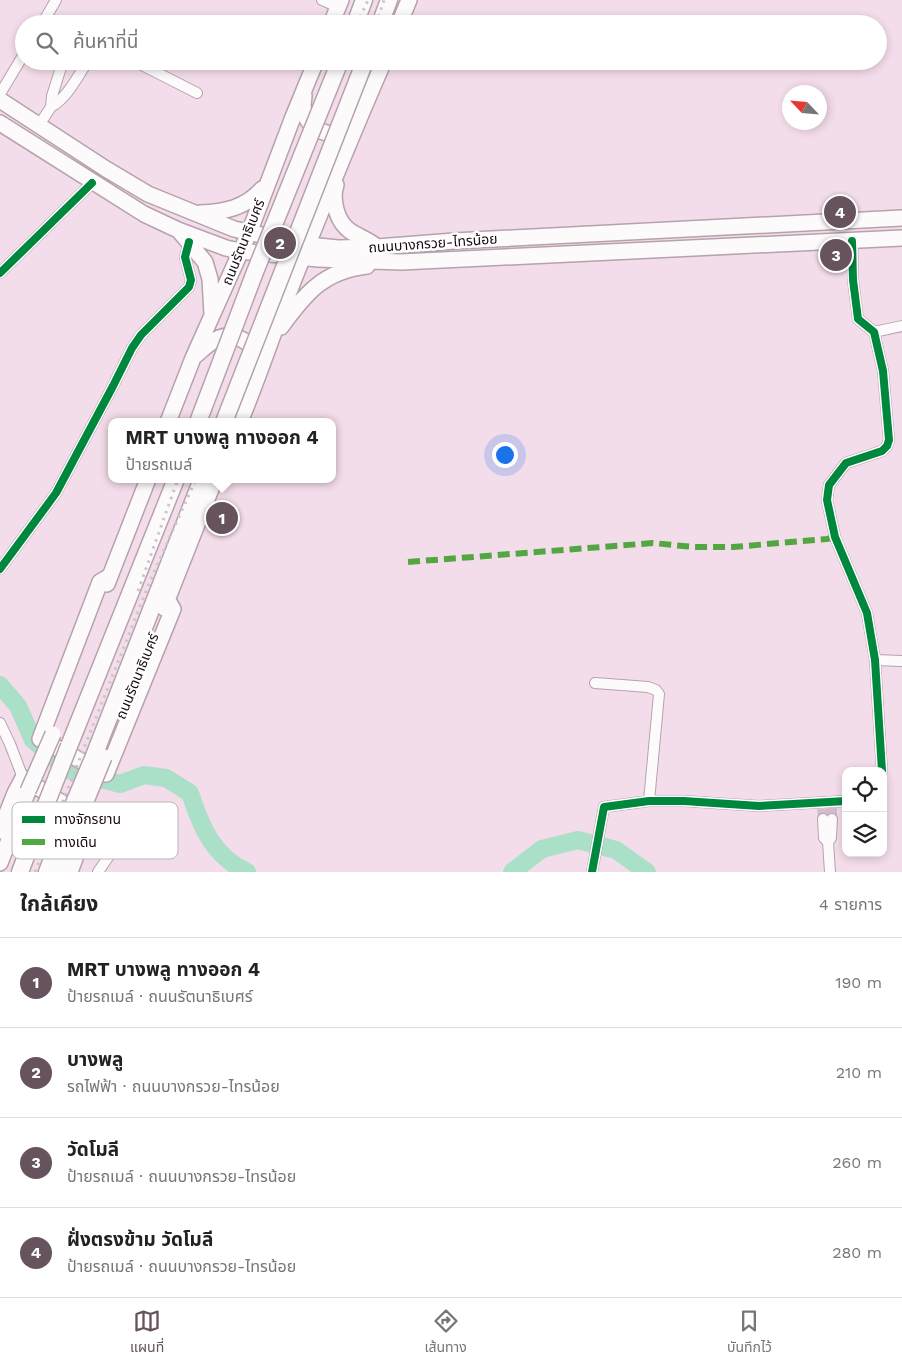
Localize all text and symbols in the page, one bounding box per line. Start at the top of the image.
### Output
search box [15,15,887,70]
icon: search [33,29,61,57]
text: ค้นหาที่นี่ [73,30,138,53]
north arrow [782,85,827,130]
pin: 4 [824,193,856,231]
street label: ถนนรัตนาธิเบศร์ [218,196,268,287]
pin: 2 [264,224,296,262]
street label: ถนนบางกรวย-ไทรน้อย [368,231,498,255]
pin: 3 [820,236,852,274]
popup [108,418,336,483]
text: MRT บางพลู ทางออก 4 [126,426,319,449]
your location [492,442,518,468]
text: ป้ายรถเมล์ [126,455,192,474]
pin: 1 [206,499,238,537]
street label: ถนนรัตนาธิเบศร์ [112,630,162,721]
map controls [842,767,887,857]
button: locate [842,767,887,812]
legend [12,802,178,859]
text: ทางจักรยาน [54,811,121,827]
button: layers [842,812,887,857]
text: ทางเดิน [54,834,97,850]
text: ใกล้เคียง [20,891,98,916]
text: 4 รายการ [819,895,882,914]
text: MRT บางพลู ทางออก 4 [67,958,260,981]
text: 1 [33,973,39,992]
text: 190 m [835,973,882,992]
text: ป้ายรถเมล์ · ถนนรัตนาธิเบศร์ [67,987,253,1006]
text: บางพลู [67,1048,123,1071]
text: 2 [31,1063,41,1082]
text: 210 m [836,1063,882,1082]
text: รถไฟฟ้า · ถนนบางกรวย-ไทรน้อย [67,1077,280,1096]
text: วัดโมลี [67,1138,119,1161]
text: 3 [31,1153,41,1172]
text: 260 m [832,1153,882,1172]
text: ป้ายรถเมล์ · ถนนบางกรวย-ไทรน้อย [67,1167,296,1186]
text: ฝั่งตรงข้าม วัดโมลี [67,1228,213,1251]
text: 4 [31,1243,41,1262]
text: 280 m [832,1243,882,1262]
text: ป้ายรถเมล์ · ถนนบางกรวย-ไทรน้อย [67,1257,296,1276]
tab: แผนที่ [130,1307,164,1358]
tab: เส้นทาง [424,1307,467,1358]
tab: บันทึกไว้ [727,1307,772,1358]

